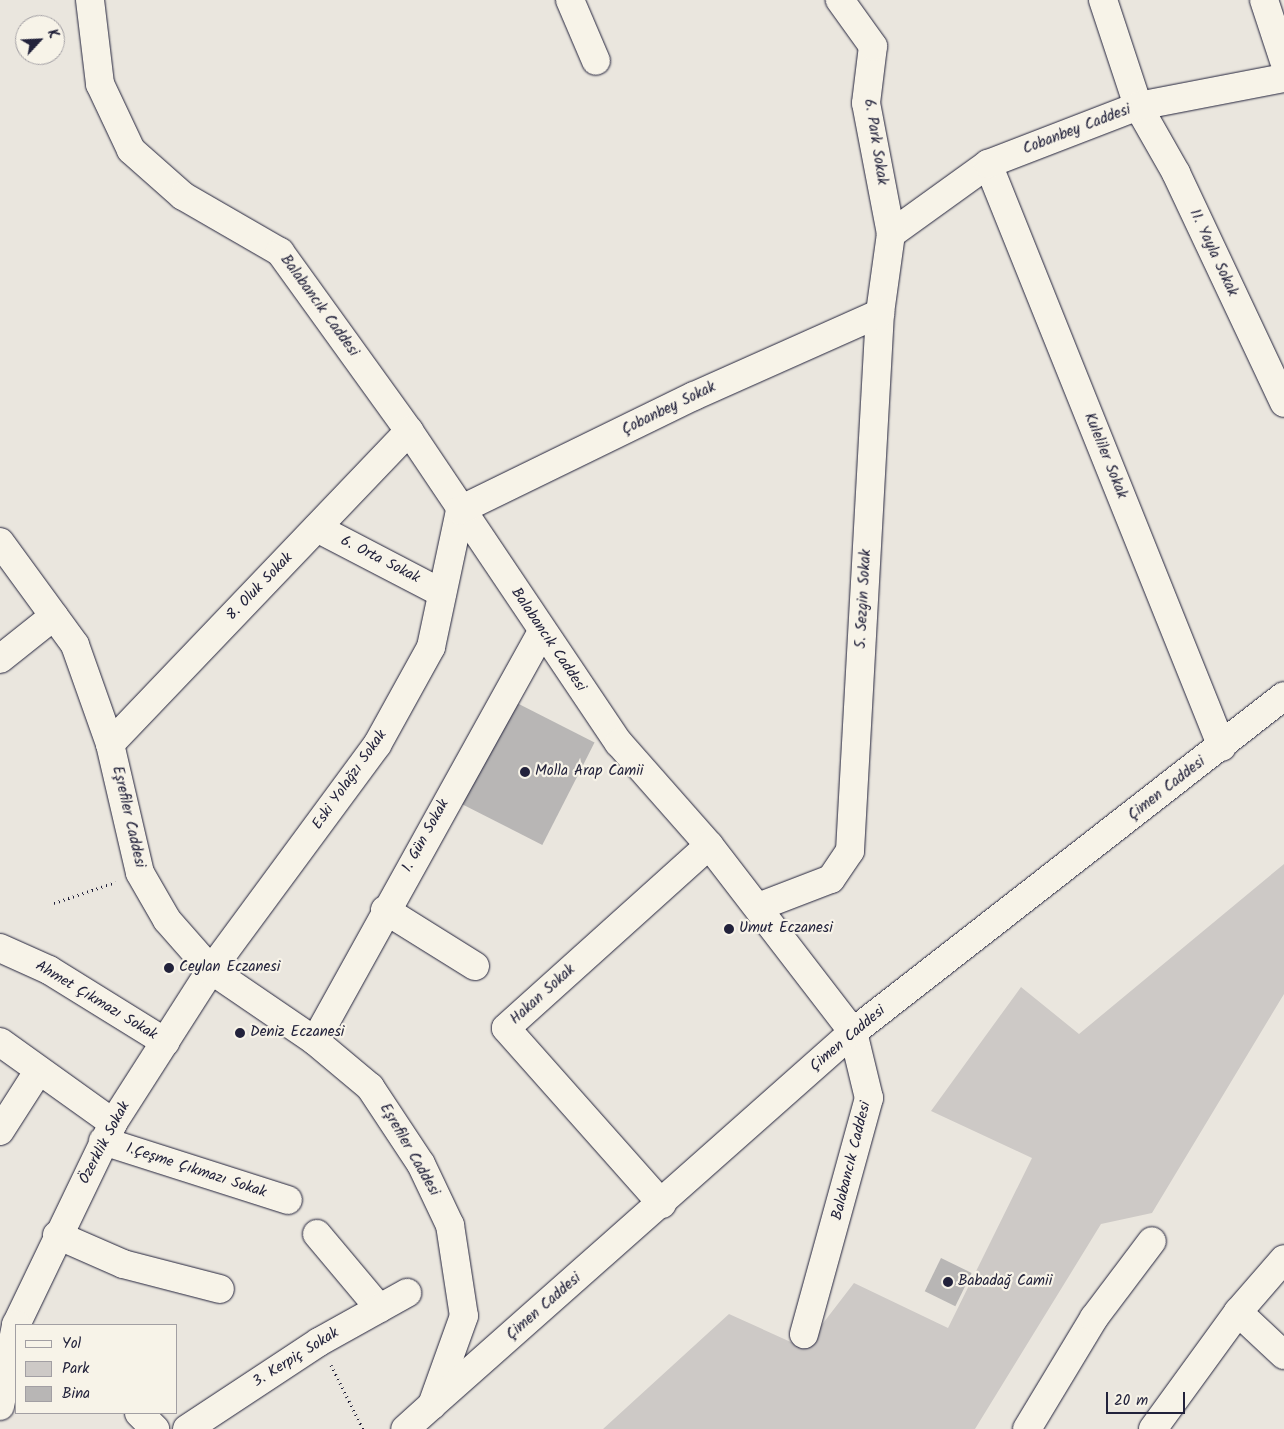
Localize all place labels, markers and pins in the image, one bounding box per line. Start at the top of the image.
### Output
place label: Molla Arap Camii [535,763,643,781]
marker: Molla Arap Camii [519,766,531,778]
place label: Umut Eczanesi [739,920,833,938]
marker: Umut Eczanesi [723,923,735,935]
place label: Ceylan Eczanesi [179,959,280,977]
marker: Ceylan Eczanesi [163,962,175,974]
place label: Deniz Eczanesi [250,1024,344,1042]
marker: Deniz Eczanesi [234,1027,246,1039]
place label: Babadağ Camii [958,1273,1052,1291]
marker: Babadağ Camii [942,1276,954,1288]

